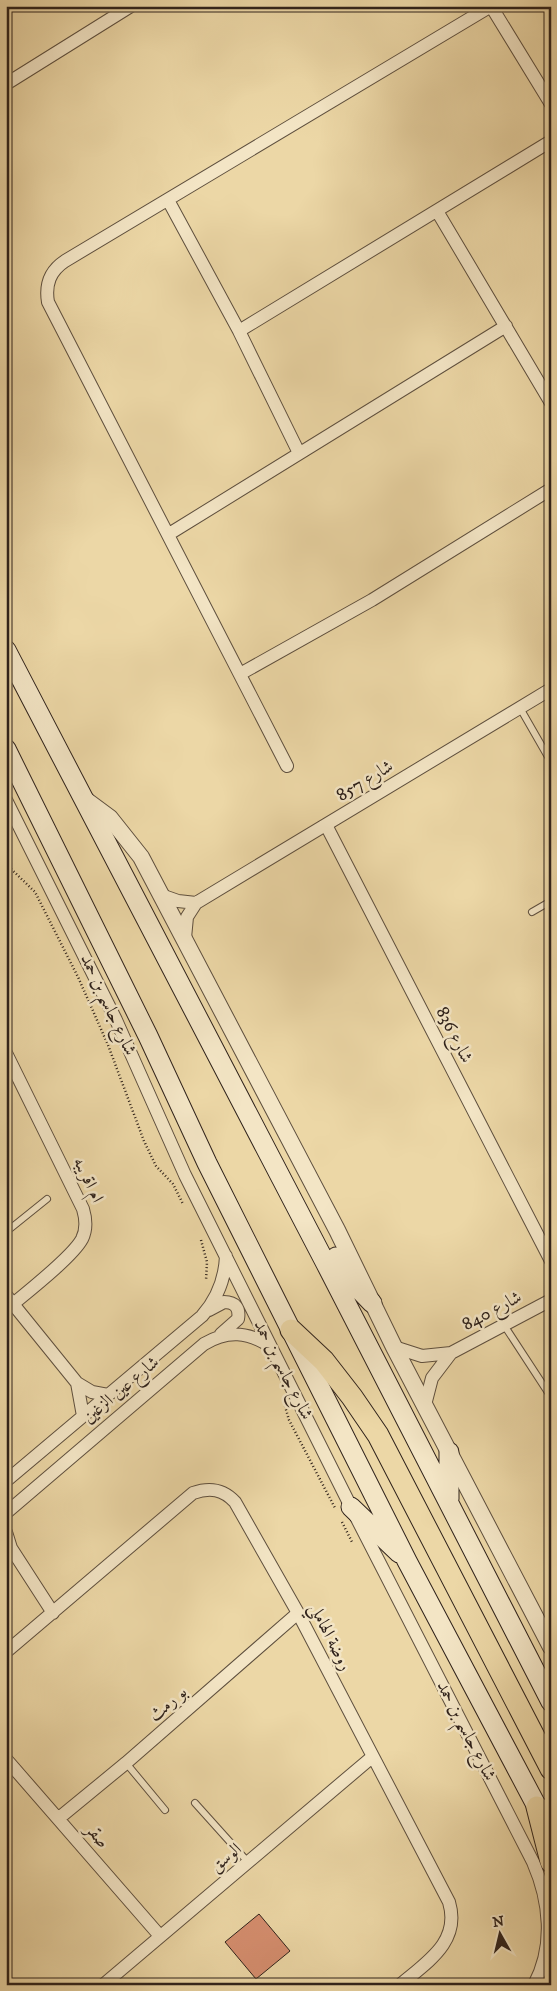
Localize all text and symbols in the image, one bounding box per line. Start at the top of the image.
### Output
street label: شارع 857 [333,755,399,809]
street label: شارع جاسم بن حمد [70,951,141,1062]
street label: شارع 836 [428,1003,477,1068]
street label: ام اقريبه [64,1154,108,1208]
street label: شارع 840 [459,1286,527,1338]
street label: شارع جاسم بن حمد [243,1316,318,1426]
street label: شارع عين الزغين [78,1352,166,1431]
street label: روضة الهاملي [299,1599,356,1677]
street label: شارع جاسم بن حمد [426,1677,501,1787]
street label: بو رمث [144,1681,192,1727]
street label: صقر [79,1818,114,1853]
street label: الوسق [206,1838,246,1877]
north arrow [474,1908,524,1958]
text: N [491,1912,506,1932]

